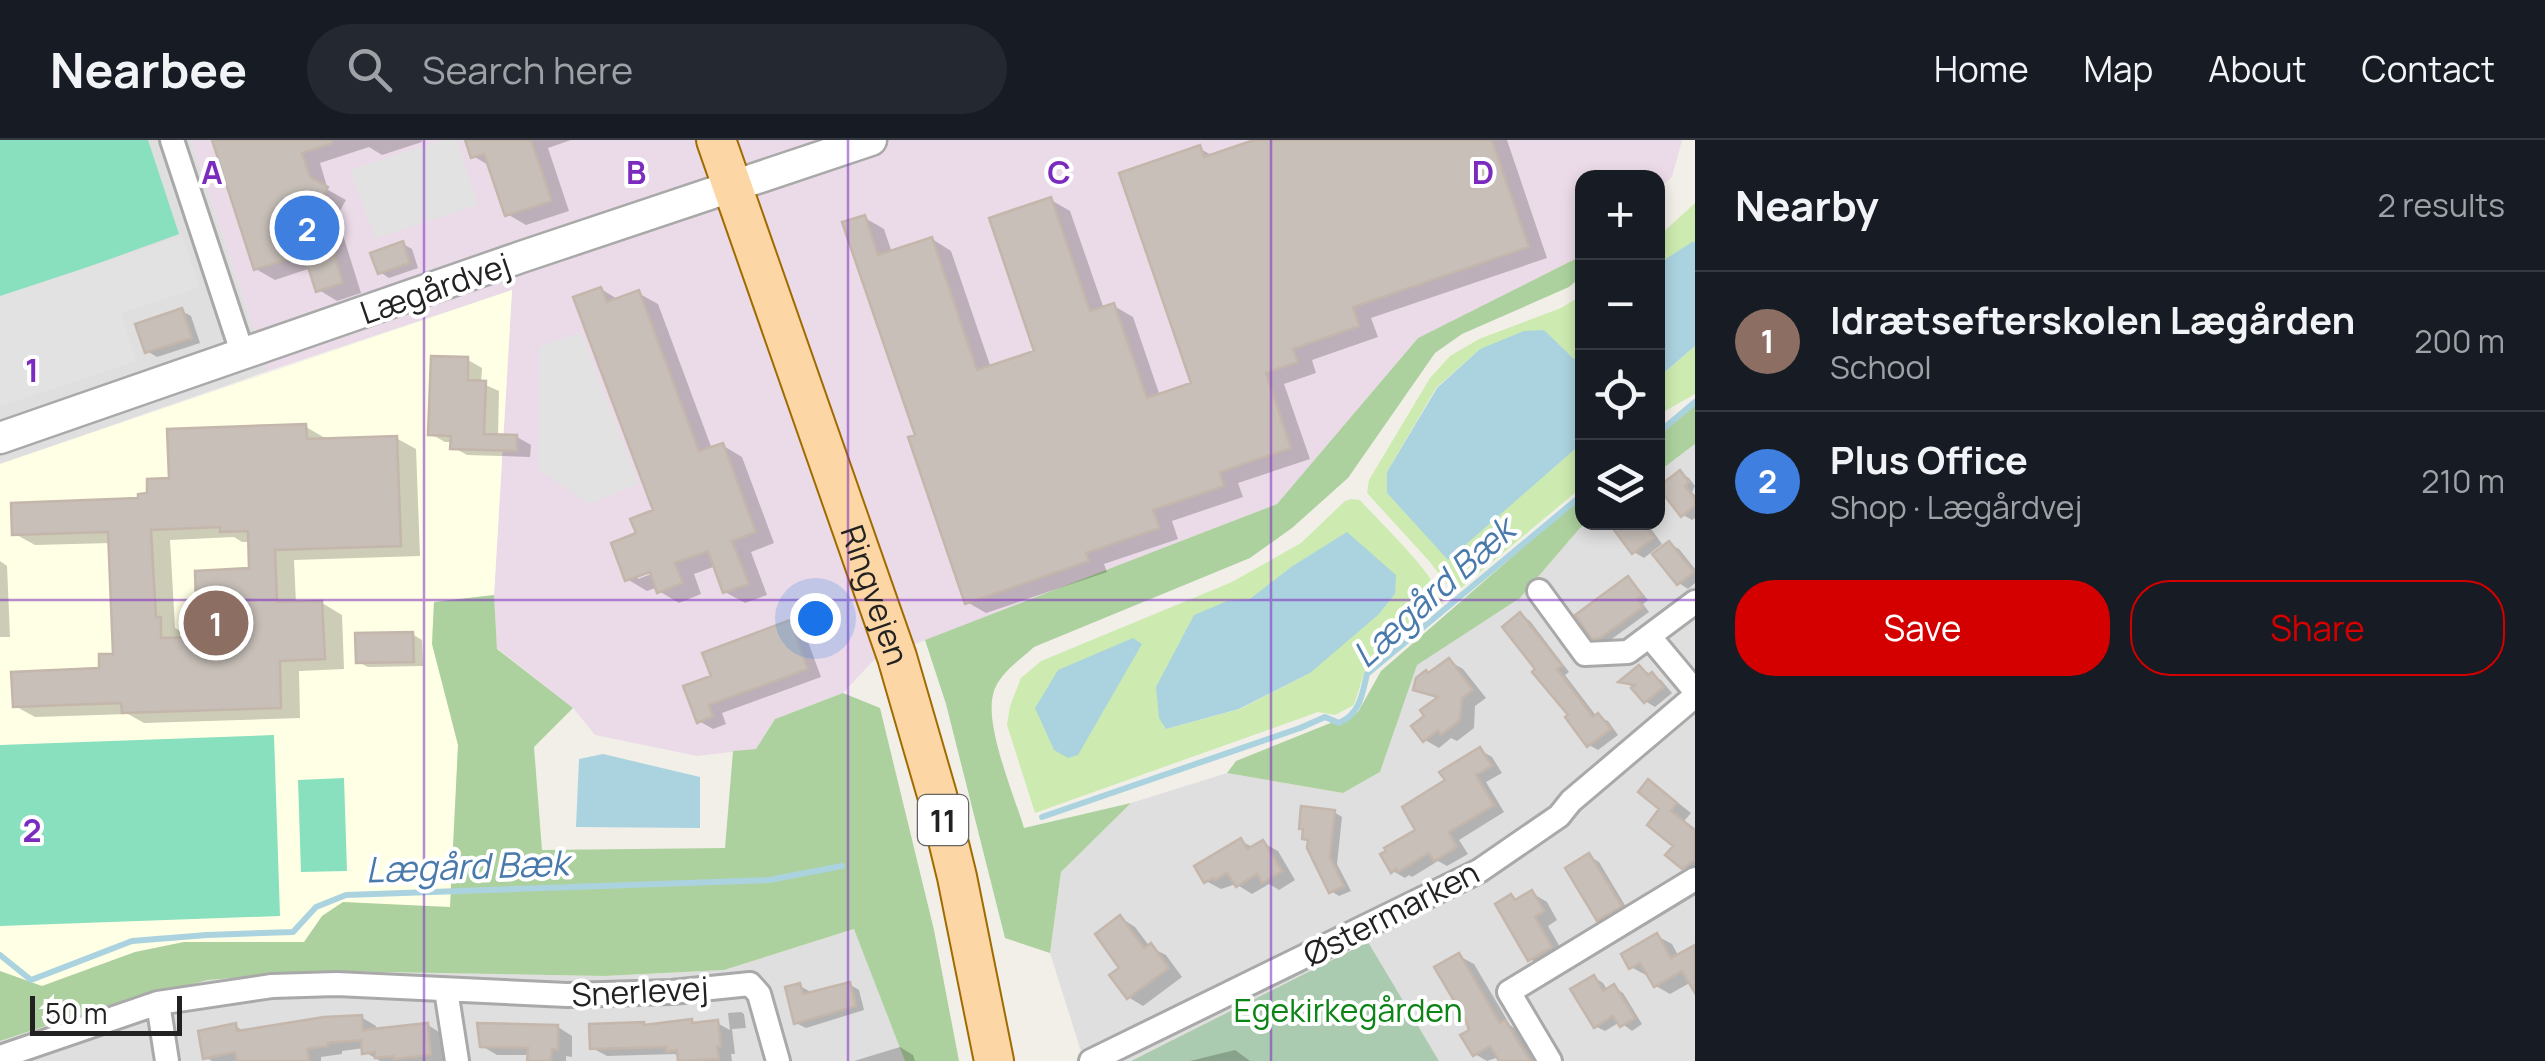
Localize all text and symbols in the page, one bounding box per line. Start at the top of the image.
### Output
search box [307,24,1007,114]
text: Nearbee [50,37,247,102]
icon: search [342,42,397,97]
text: Search here [422,43,633,95]
text: Home [1934,45,2029,93]
text: Map [2084,45,2153,93]
text: About [2208,45,2307,93]
text: Contact [2362,45,2495,93]
text: A [201,150,223,194]
text: B [626,150,646,194]
text: C [1047,150,1071,194]
text: D [1472,150,1494,194]
map controls [1575,170,1665,530]
button: + [1575,170,1665,260]
text: Nearby [1735,176,1879,234]
text: 2 results [2378,183,2505,227]
pin: 2 [274,191,340,266]
street label: Lægårdvej [354,242,516,334]
button: − [1575,260,1665,350]
text: Idrætsefterskolen Lægården [1830,293,2355,345]
text: 1 [1760,319,1775,363]
text: 200 m [2414,319,2505,363]
text: School [1830,345,1932,389]
text: 1 [25,348,39,392]
button: locate [1575,350,1665,440]
text: Plus Office [1830,433,2028,485]
button: layers [1575,440,1665,530]
text: 2 [1758,459,1777,503]
text: 210 m [2421,459,2505,503]
text: Shop · Lægårdvej [1830,485,2082,529]
water label: Lægård Bæk [1342,503,1528,678]
street label: Ringvejen [831,519,920,671]
button: Save [1735,580,2110,676]
button: Share [2130,580,2505,676]
pin: 1 [184,586,248,660]
your location [790,593,841,644]
road number: 11 [918,795,968,845]
text: 2 [22,808,42,852]
water label: Lægård Bæk [365,838,574,894]
street label: Østermarken [1296,850,1486,976]
street label: Snerlevej [571,965,709,1017]
park label: Egekirkegården [1233,988,1463,1032]
scale bar [30,991,182,1036]
text: 50 m [45,994,108,1032]

